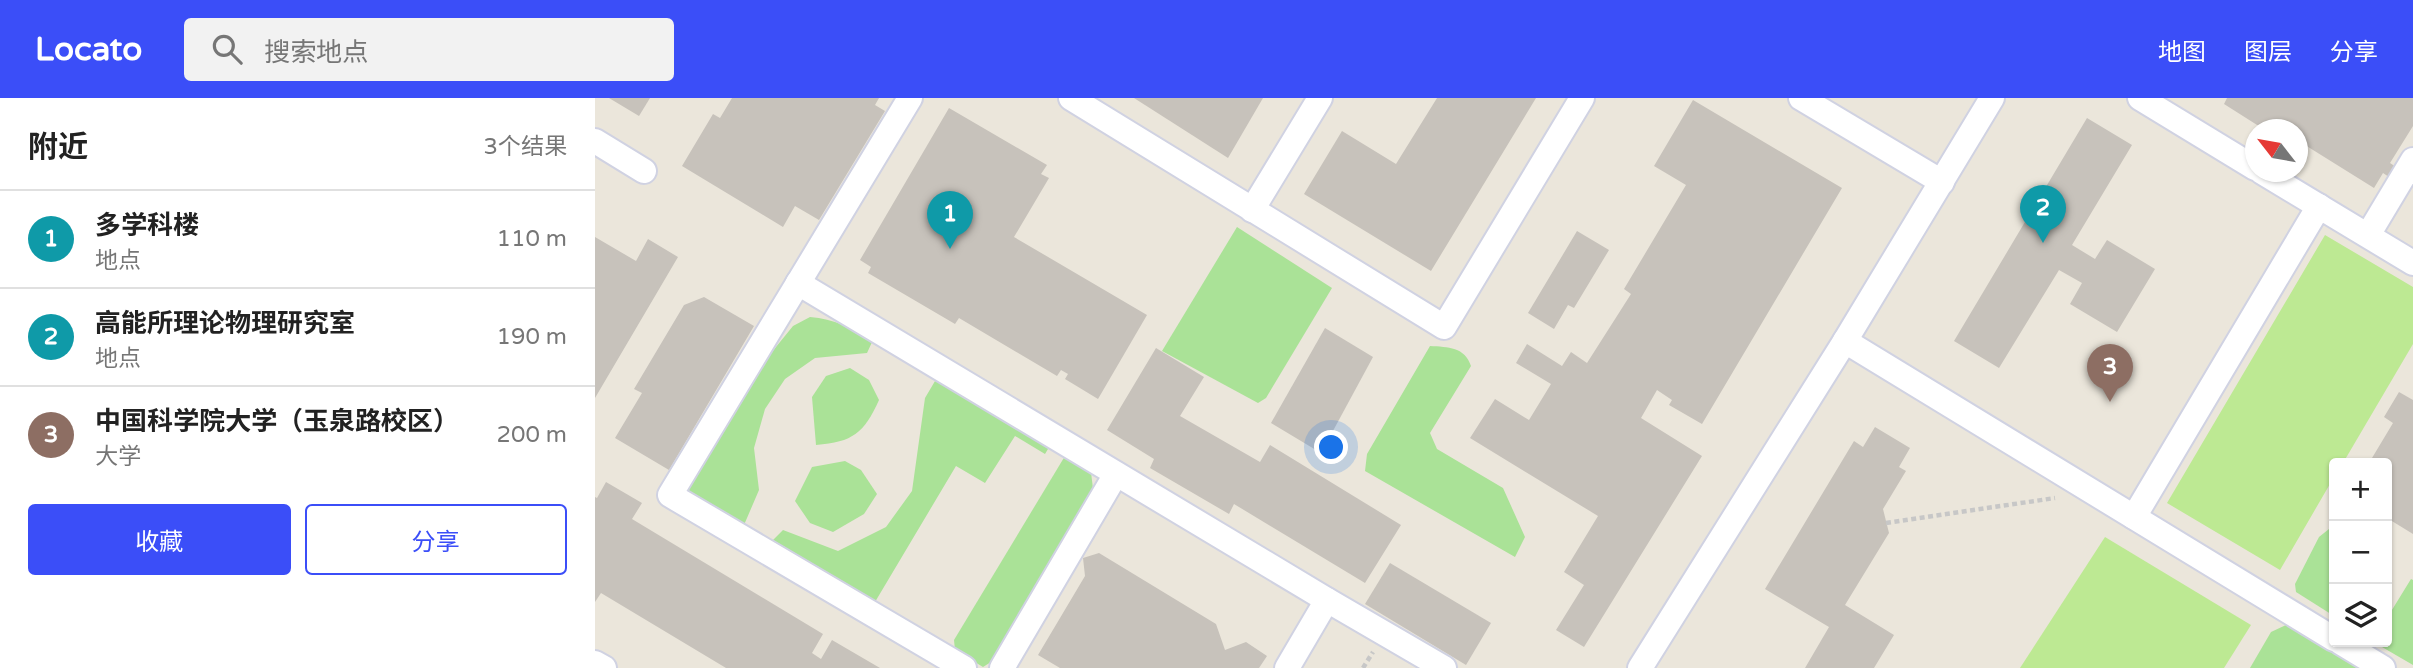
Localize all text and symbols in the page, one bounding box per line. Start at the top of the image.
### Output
search box [184,18,674,81]
text: Locato [35,30,142,69]
icon: search [208,30,246,68]
text: 搜索地点 [264,37,368,68]
text: 地图 [2158,38,2206,67]
text: 图层 [2244,38,2292,67]
text: 分享 [2330,38,2378,67]
north arrow [2245,119,2308,182]
text: 附近 [28,129,88,166]
text: 3个结果 [484,133,567,161]
pin: 2 [2020,185,2066,243]
pin: 1 [927,191,973,249]
text: 多学科楼 [95,210,199,241]
text: 1 [44,225,58,253]
text: 110 m [497,225,567,253]
text: 地点 [95,247,141,275]
text: 高能所理论物理研究室 [95,308,355,339]
text: 2 [44,323,58,351]
text: 190 m [497,323,567,351]
pin: 3 [2087,344,2133,402]
text: 地点 [95,345,141,373]
text: 中国科学院大学（玉泉路校区） [95,406,459,437]
text: 3 [44,421,58,449]
text: 200 m [497,421,567,449]
your location [1314,430,1348,464]
text: 大学 [95,443,141,471]
map controls [2329,458,2392,647]
button: + [2329,458,2392,521]
button: 收藏 [28,504,291,575]
button: 分享 [305,504,567,575]
button: − [2329,521,2392,584]
button: layers [2329,584,2392,647]

